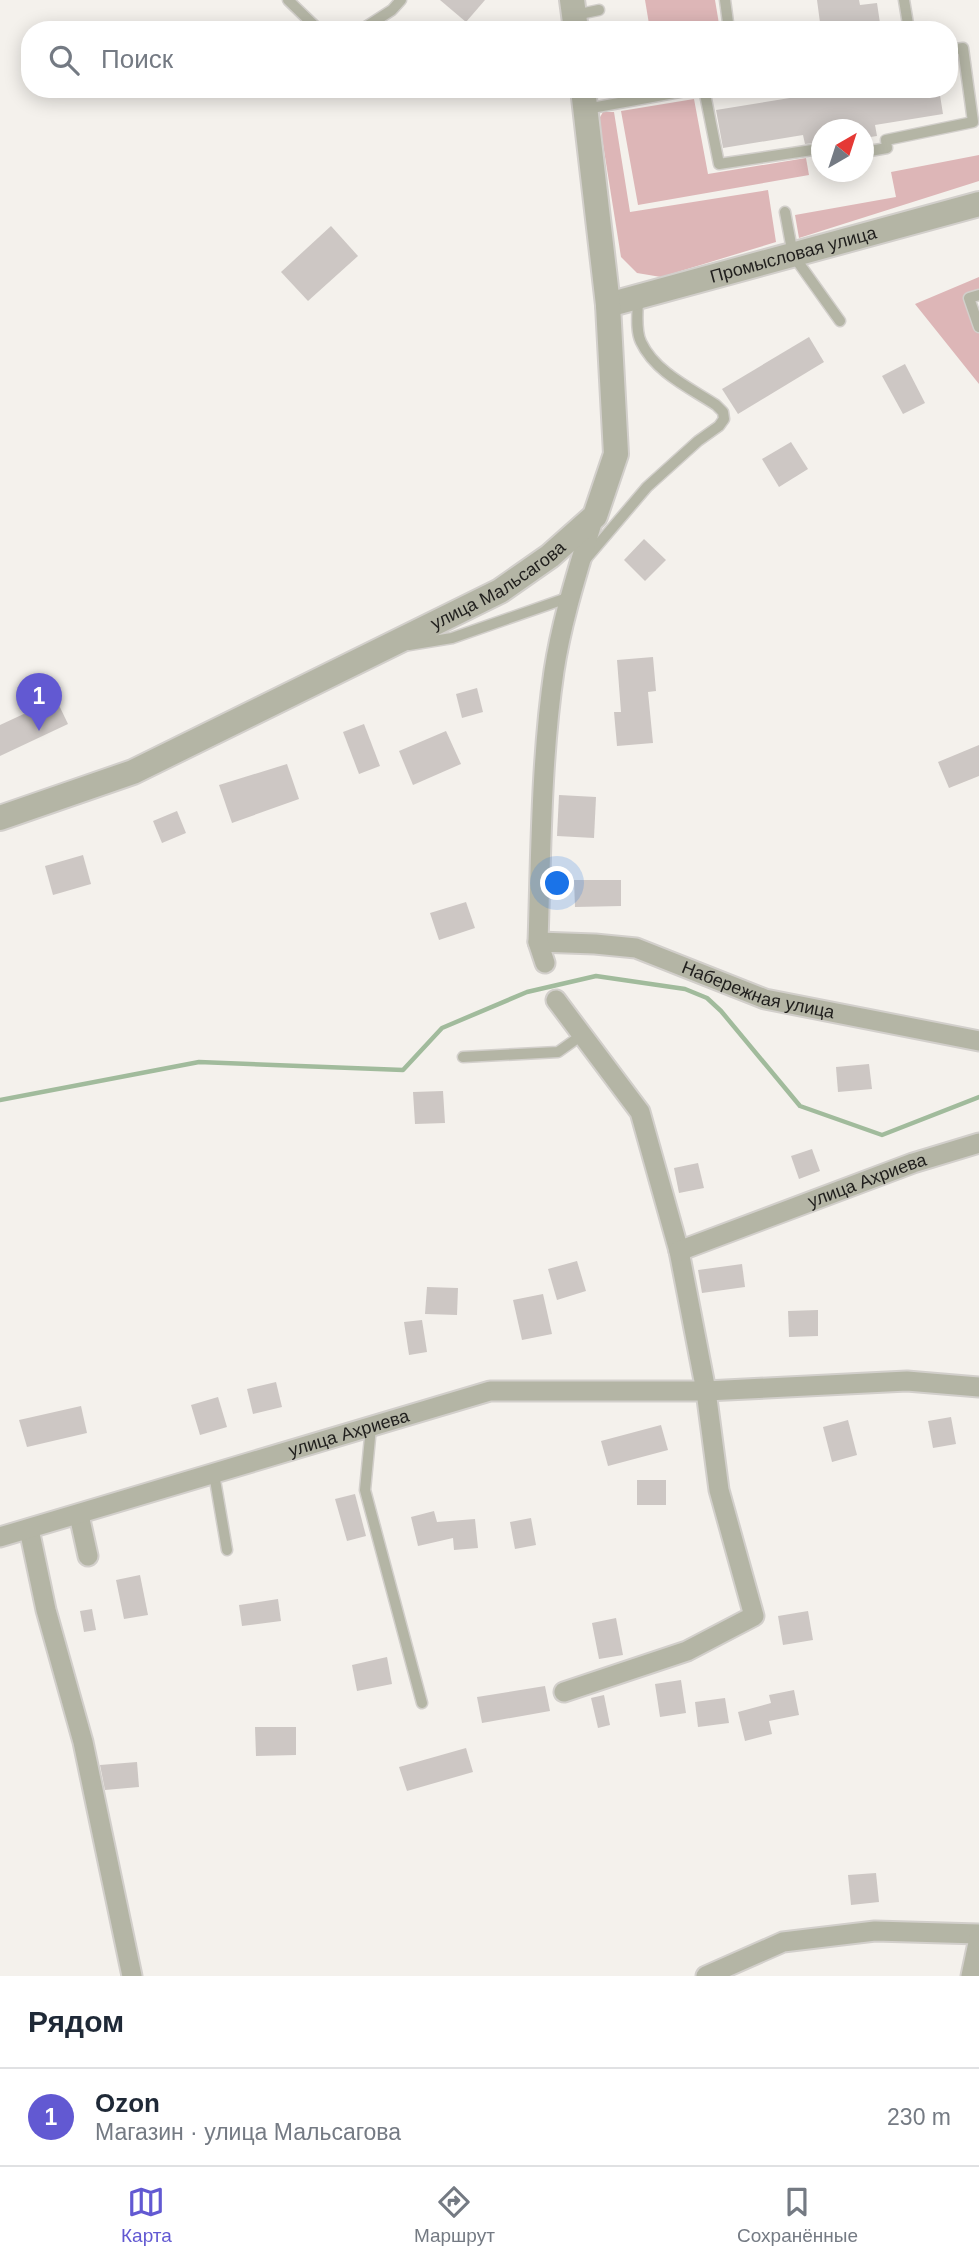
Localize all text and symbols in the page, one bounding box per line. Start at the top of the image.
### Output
search box [21,21,958,98]
icon: search [45,41,83,79]
text: Поиск [101,44,173,74]
north arrow [811,119,874,182]
street label: Промысловая улица [708,222,880,287]
street label: улица Мальсагова [427,536,570,634]
pin: 1 [16,673,62,731]
your location [540,866,574,900]
street label: Набережная улица [679,957,837,1023]
street label: улица Ахриева [805,1149,930,1212]
street label: улица Ахриева [286,1405,413,1460]
text: Рядом [28,2005,124,2038]
text: Ozon [95,2088,160,2118]
text: 1 [45,2104,57,2130]
text: 230 m [887,2104,951,2130]
text: Магазин · улица Мальсагова [95,2119,401,2145]
tab: Карта [121,2183,172,2247]
tab: Маршрут [414,2183,495,2247]
tab: Сохранённые [737,2183,858,2247]

